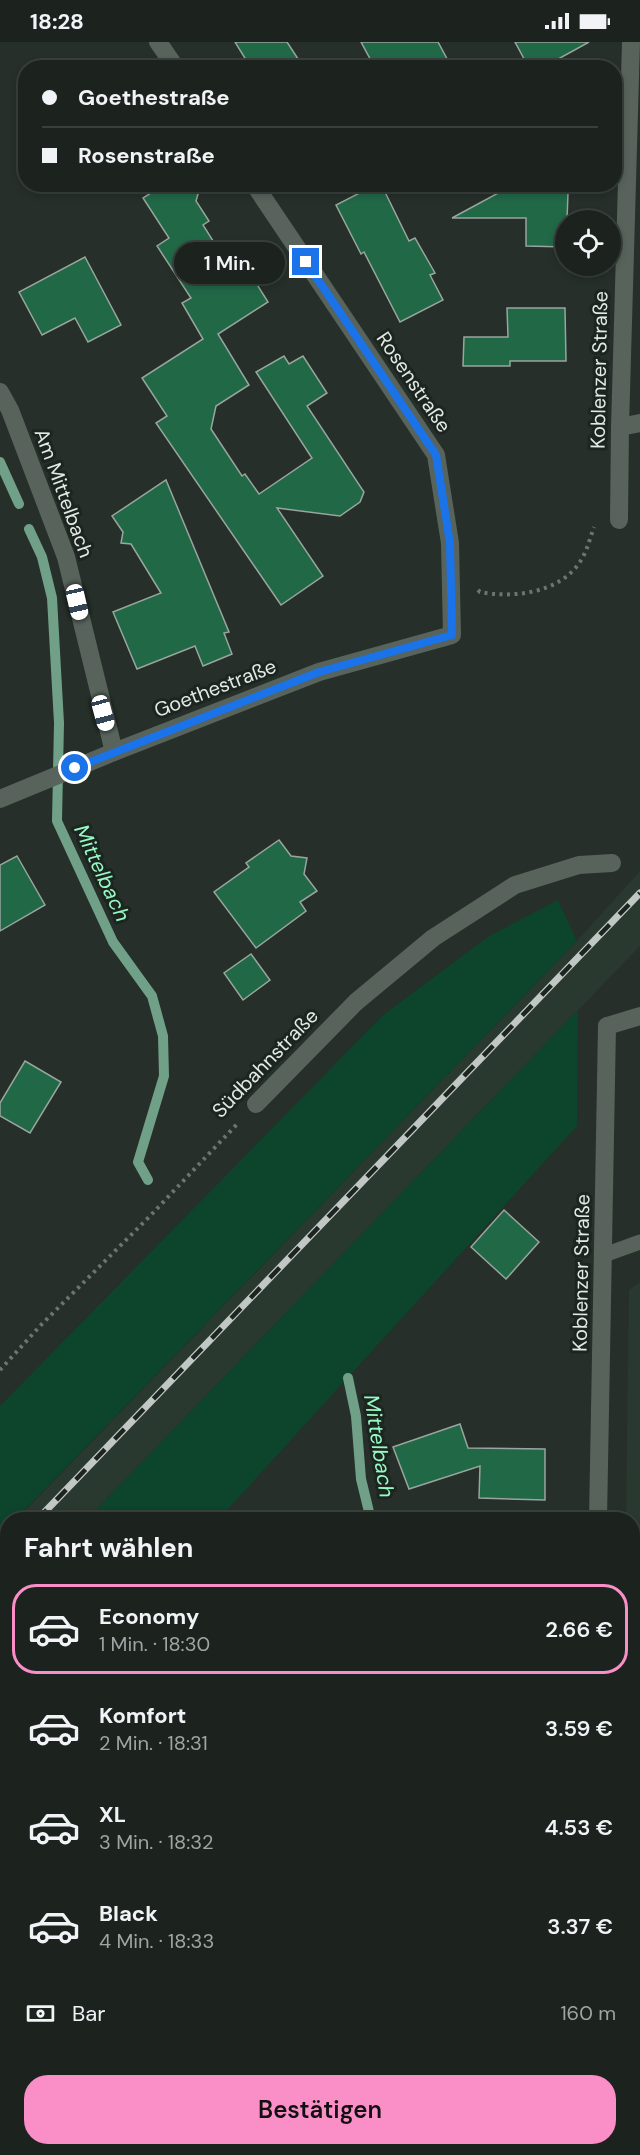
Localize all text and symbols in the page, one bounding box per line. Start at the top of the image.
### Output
text: 18:28 [30,7,84,36]
text: Goethestraße [78,83,230,112]
text: Rosenstraße [78,141,215,170]
map controls [555,210,621,276]
button: locate [555,210,621,276]
callout: 1 Min. [174,241,285,283]
route end [292,248,319,275]
text: 1 Min. [204,250,255,276]
street label: Koblenzer Straße [585,291,613,449]
street label: Rosenstraße [371,327,457,437]
street label: Am Mittelbach [29,425,99,561]
car [64,582,90,622]
street label: Goethestraße [150,653,280,723]
car [90,693,116,733]
route start [61,754,88,781]
water label: Mittelbach [67,820,137,926]
street label: Südbahnstraße [206,1003,324,1123]
street label: Koblenzer Straße [567,1194,595,1352]
water label: Mittelbach [357,1392,401,1500]
text: Fahrt wählen [24,1530,194,1565]
icon: car [27,1602,81,1656]
text: Economy [99,1602,199,1631]
text: 2.66 € [545,1615,613,1644]
text: 1 Min. · 18:30 [99,1631,210,1657]
icon: car [27,1701,81,1755]
text: Komfort [99,1701,186,1730]
text: 3.59 € [545,1714,613,1743]
text: 2 Min. · 18:31 [99,1730,208,1756]
icon: car [27,1800,81,1854]
text: XL [99,1800,126,1829]
text: 4.53 € [544,1813,613,1842]
text: 3 Min. · 18:32 [99,1829,214,1855]
icon: car [27,1899,81,1953]
text: Black [99,1899,158,1928]
text: 3.37 € [547,1912,613,1941]
text: 4 Min. · 18:33 [99,1928,214,1954]
icon: cash [24,1997,57,2030]
text: Bar [72,1999,105,2028]
text: 160 m [560,2000,616,2026]
button: Bestätigen [24,2075,616,2144]

